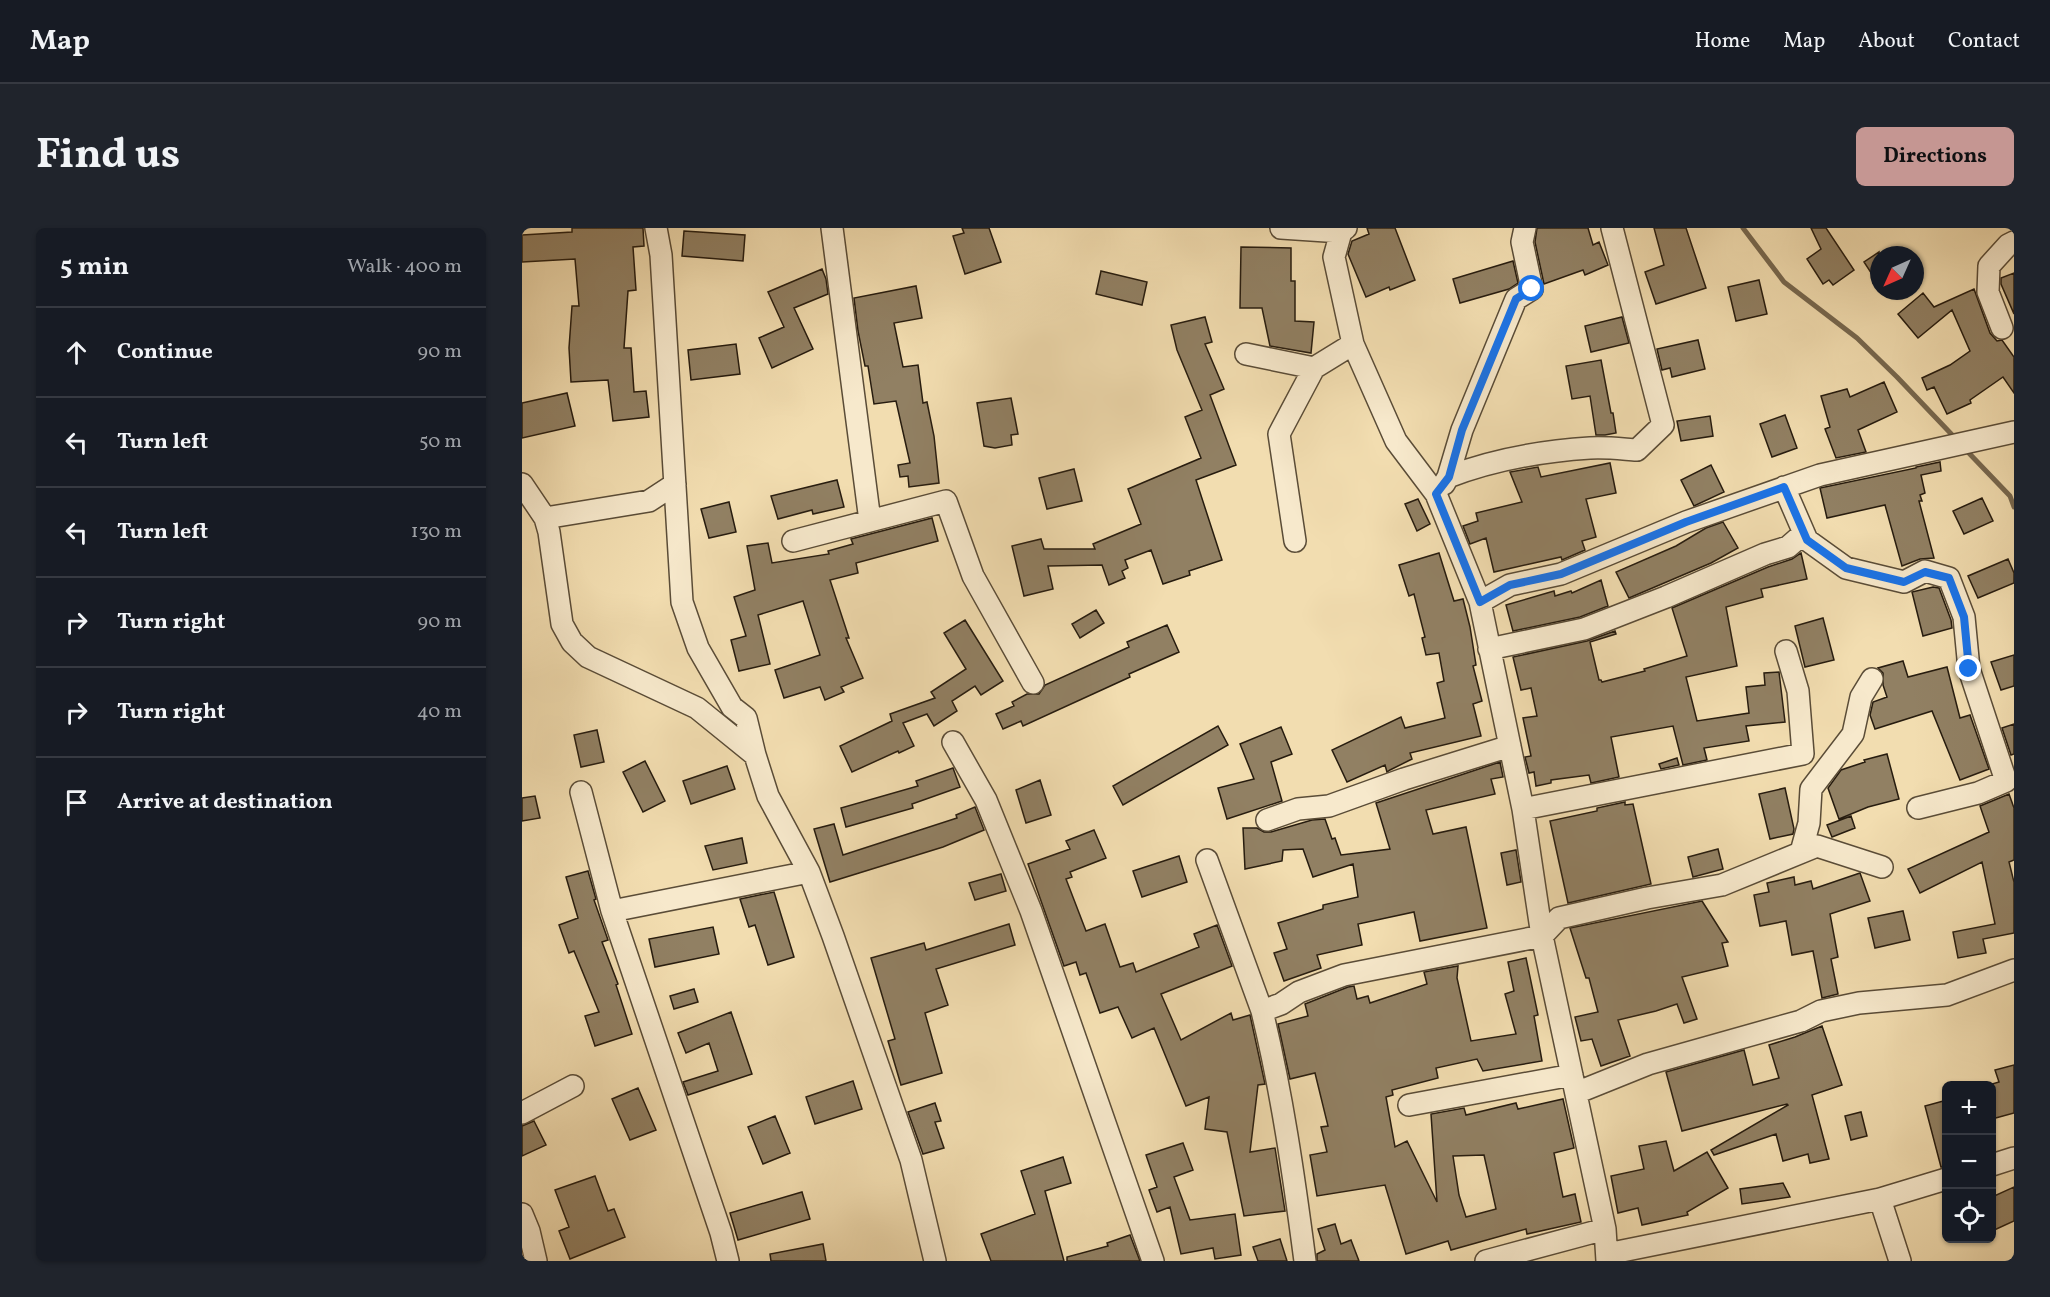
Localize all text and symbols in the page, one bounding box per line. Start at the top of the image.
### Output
text: Map [30,22,90,61]
text: Home [1695,27,1750,56]
text: Map [1783,27,1825,56]
text: About [1858,27,1915,56]
text: Contact [1948,27,2020,56]
text: Find us [36,127,180,186]
button: Directions [1856,127,2014,186]
north arrow [1870,246,1924,300]
text: 5 min [60,249,129,285]
text: Walk · 400 m [347,253,462,281]
route start [1518,275,1544,301]
icon: ahead [60,336,93,369]
text: Continue [117,337,213,368]
text: 90 m [418,338,462,366]
icon: left [60,426,93,459]
text: Turn left [117,427,208,458]
text: 50 m [419,428,462,456]
icon: left [60,516,93,549]
text: Turn left [117,517,208,548]
text: 130 m [411,518,462,546]
icon: right [60,606,93,639]
text: Turn right [117,607,225,638]
text: 90 m [418,608,462,636]
route end [1955,655,1981,681]
icon: right [60,696,93,729]
text: Turn right [117,697,225,728]
text: 40 m [417,698,462,726]
icon: arrive [60,786,93,819]
text: Arrive at destination [117,787,333,818]
map controls [1942,1081,1996,1243]
button: + [1942,1081,1996,1135]
button: − [1942,1135,1996,1189]
button: locate [1942,1189,1996,1243]

